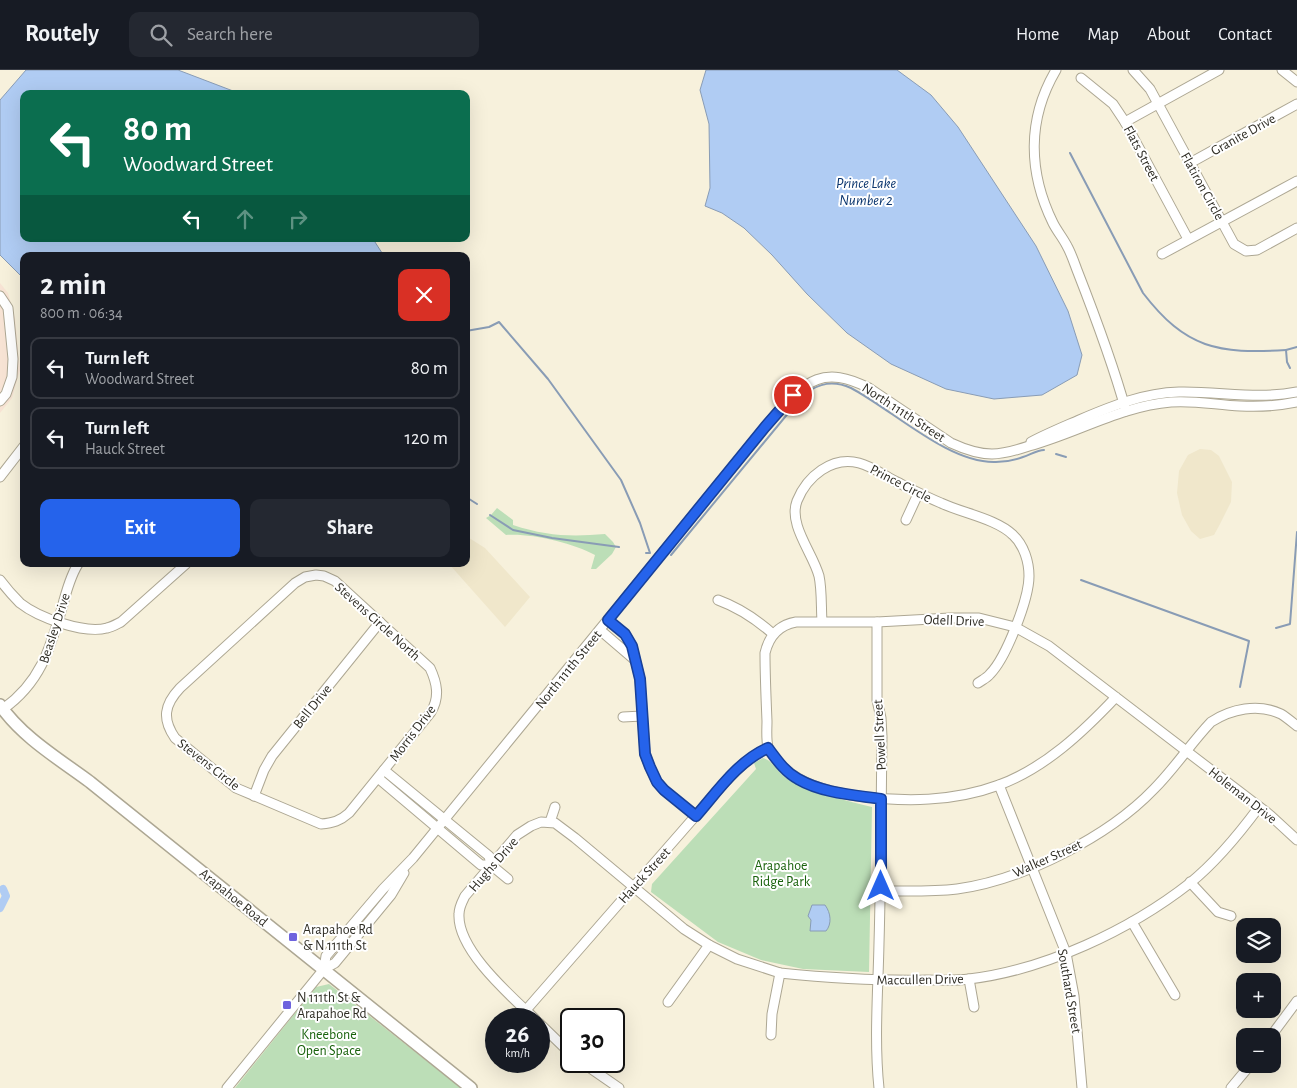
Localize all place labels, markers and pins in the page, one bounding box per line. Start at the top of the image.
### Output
pin [772,374,814,416]
place label: Arapahoe Rd & N 111th St [303,923,373,953]
marker: Arapahoe Rd & N 111th St [287,931,299,943]
place label: N 111th St & Arapahoe Rd [297,991,367,1021]
marker: N 111th St & Arapahoe Rd [281,999,293,1011]

